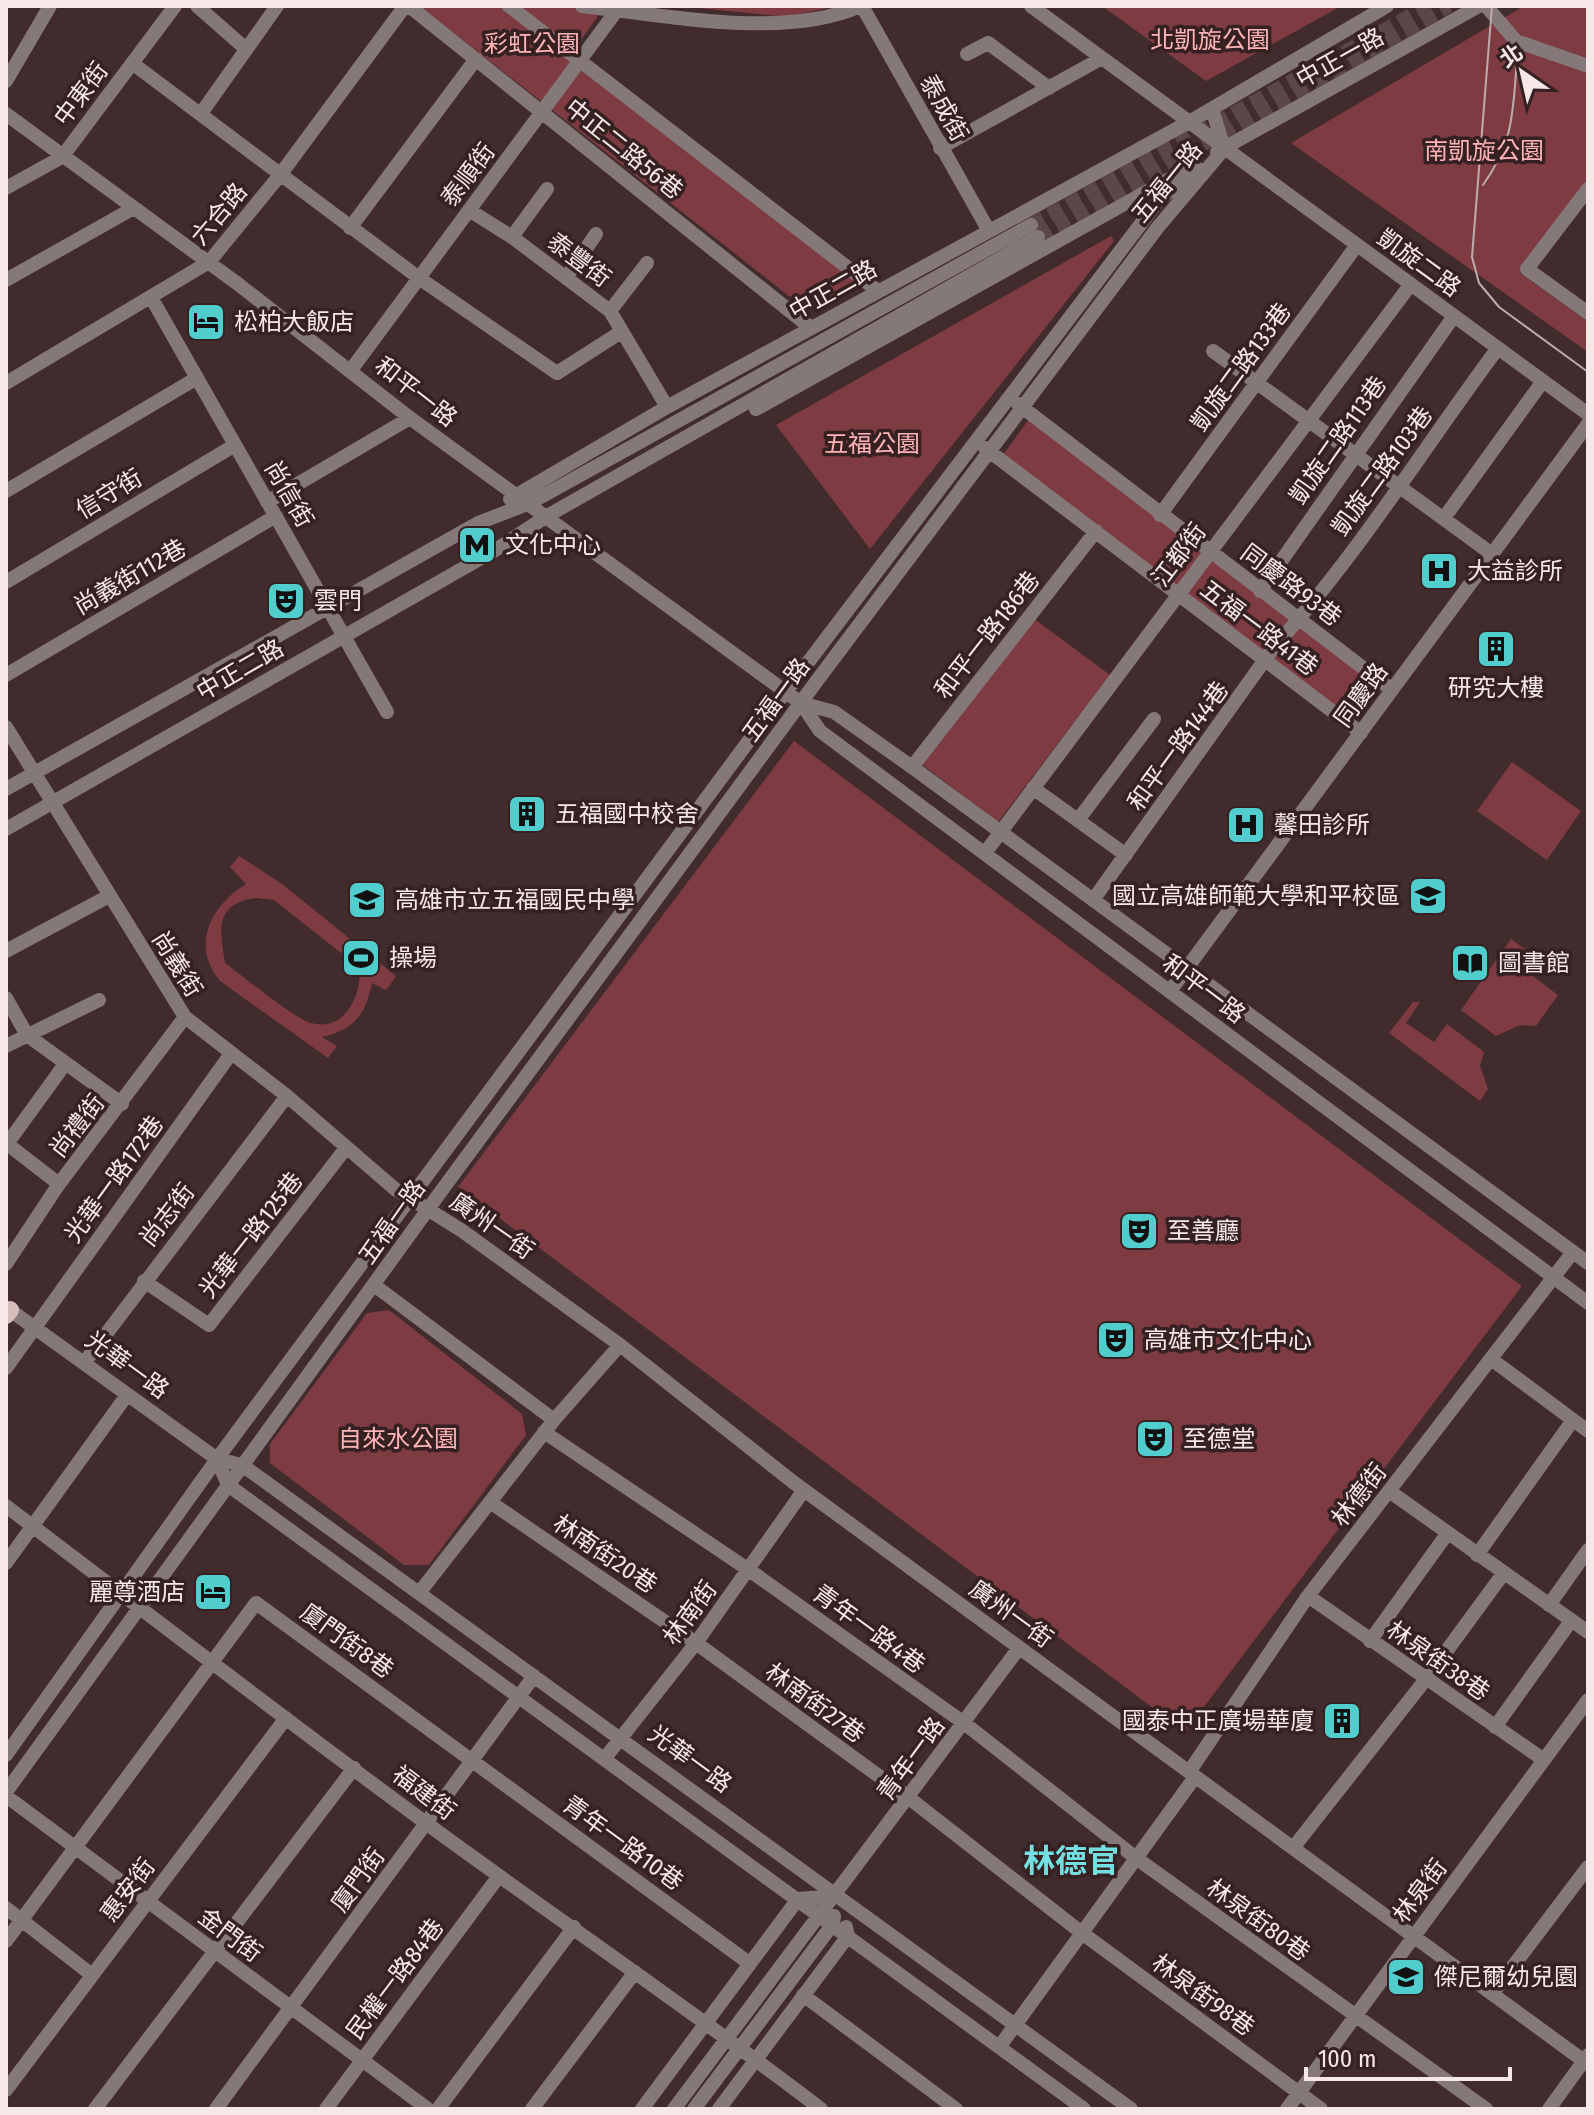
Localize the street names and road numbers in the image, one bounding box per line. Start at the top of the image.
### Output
street label: 中正一路 [1291,22,1389,94]
street label: 中東街 [48,57,114,131]
street label: 泰成街 [914,70,974,146]
street label: 中正二路56巷 [560,93,688,205]
street label: 五福一路 [1126,136,1208,228]
street label: 泰順街 [435,138,501,212]
street label: 六合路 [185,177,253,251]
street label: 凱旋二路 [1372,223,1466,303]
street label: 泰豐街 [542,227,616,293]
street label: 中正二路 [784,254,882,326]
street label: 凱旋二路133巷 [1185,298,1297,436]
street label: 和平一路 [370,351,462,433]
street label: 凱旋二路113巷 [1284,371,1392,509]
street label: 凱旋二路103巷 [1326,401,1438,541]
street label: 尚信街 [259,456,319,532]
street label: 信守街 [71,463,147,525]
street label: 江都街 [1146,518,1212,592]
street label: 尚義街112巷 [69,534,191,620]
street label: 同慶路93巷 [1235,538,1347,632]
street label: 和平一路186巷 [929,566,1045,704]
street label: 五福一路41巷 [1195,575,1323,681]
street label: 中正二路 [191,634,289,706]
street label: 五福一路 [736,653,816,747]
street label: 同慶路 [1329,658,1393,732]
street label: 和平一路144巷 [1122,676,1234,816]
street label: 尚義街 [146,926,208,1002]
street label: 和平一路 [1157,949,1251,1029]
street label: 尚禮街 [44,1089,110,1163]
street label: 光華一路172巷 [59,1110,169,1248]
street label: 光華一路125巷 [193,1167,309,1303]
street label: 五福一路 [353,1175,431,1269]
street label: 尚志街 [134,1178,200,1252]
street label: 廣州一街 [445,1187,539,1265]
street label: 光華一路 [80,1325,174,1405]
street label: 林德街 [1326,1458,1392,1532]
street label: 林南街20巷 [548,1509,662,1599]
street label: 廣州一街 [964,1574,1058,1654]
street label: 林南街 [658,1576,722,1650]
street label: 青年一路4巷 [808,1579,930,1679]
street label: 廈門街8巷 [295,1598,399,1684]
street label: 林泉街38巷 [1381,1615,1495,1707]
street label: 林南街27巷 [760,1658,870,1748]
street label: 青年一路 [871,1712,951,1806]
street label: 光華一路 [643,1719,737,1799]
street label: 福建街 [387,1760,461,1826]
street label: 青年一路10巷 [557,1790,689,1896]
street label: 廈門街 [326,1843,390,1917]
street label: 惠安街 [95,1853,161,1927]
street label: 林泉街 [1387,1854,1453,1928]
street label: 林泉街80巷 [1201,1873,1315,1967]
street label: 金門街 [193,1902,267,1968]
street label: 民權一路84巷 [341,1913,449,2045]
street label: 林泉街98巷 [1146,1949,1260,2041]

